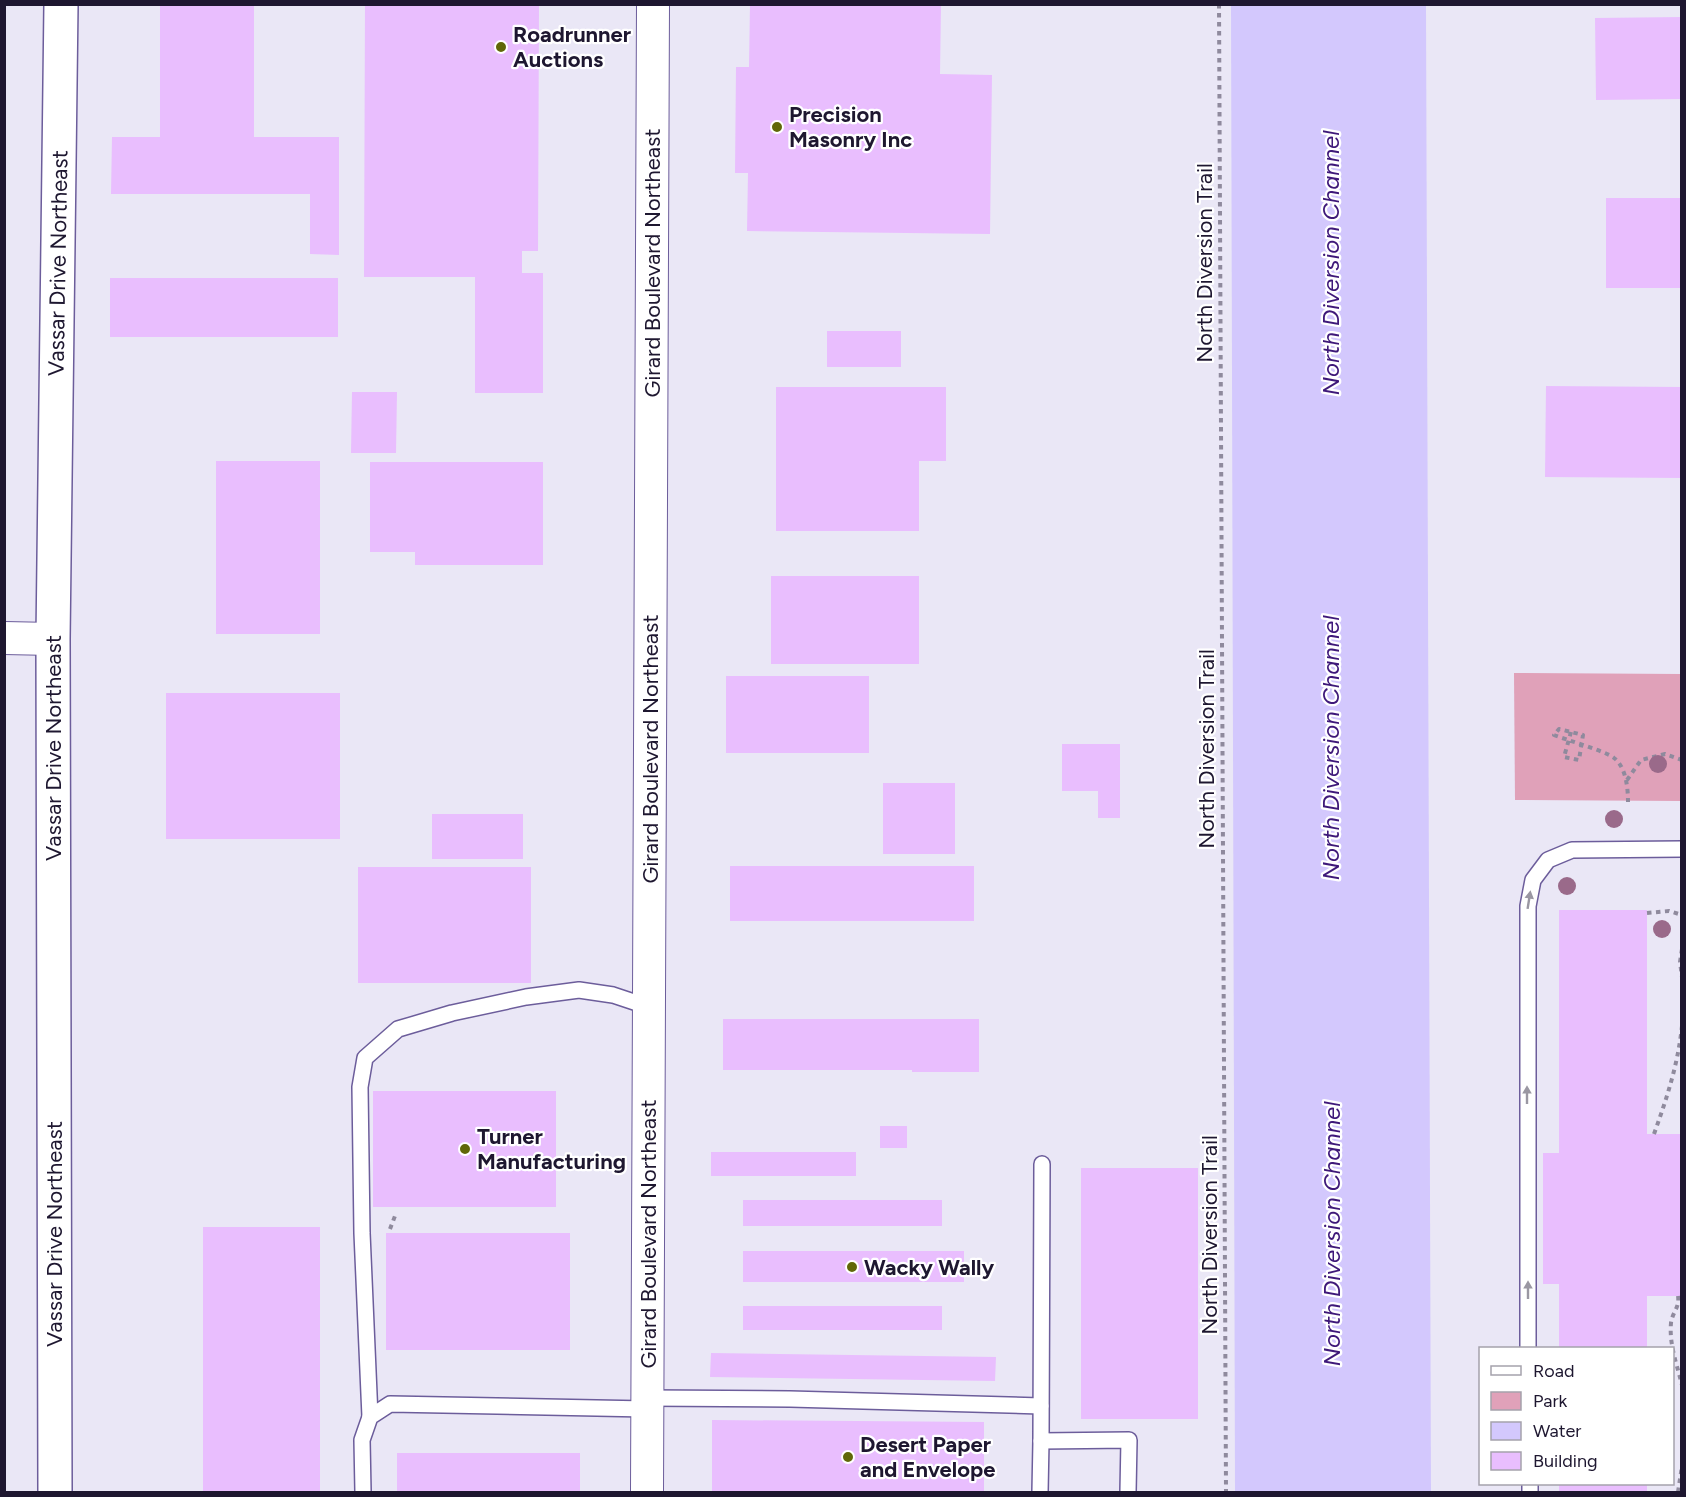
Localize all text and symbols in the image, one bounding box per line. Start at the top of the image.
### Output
place label: Roadrunner Auctions [513,21,632,73]
marker: Roadrunner Auctions [494,40,508,54]
place label: Precision Masonry Inc [789,101,912,153]
marker: Precision Masonry Inc [770,120,784,134]
street label: Girard Boulevard Northeast [639,128,666,398]
water label: North Diversion Channel [1316,130,1345,396]
street label: Vassar Drive Northeast [43,150,73,376]
street label: North Diversion Trail [1191,163,1218,363]
street label: Girard Boulevard Northeast [637,614,664,884]
water label: North Diversion Channel [1316,615,1345,881]
street label: Vassar Drive Northeast [40,635,67,861]
street label: North Diversion Trail [1193,649,1220,849]
one-way arrow [1525,891,1534,910]
one-way arrow [1522,1086,1532,1105]
street label: Girard Boulevard Northeast [635,1099,662,1369]
water label: North Diversion Channel [1317,1101,1346,1367]
street label: Vassar Drive Northeast [41,1121,68,1347]
place label: Turner Manufacturing [477,1123,626,1175]
street label: North Diversion Trail [1196,1135,1223,1335]
marker: Turner Manufacturing [458,1142,472,1156]
place label: Wacky Wally [864,1254,995,1281]
marker: Wacky Wally [845,1260,859,1274]
one-way arrow [1523,1281,1533,1300]
legend [1479,1347,1674,1485]
text: Road [1533,1360,1574,1382]
text: Park [1533,1390,1568,1412]
text: Water [1533,1420,1581,1442]
place label: Desert Paper and Envelope [860,1431,995,1483]
marker: Desert Paper and Envelope [841,1450,855,1464]
text: Building [1533,1450,1598,1472]

